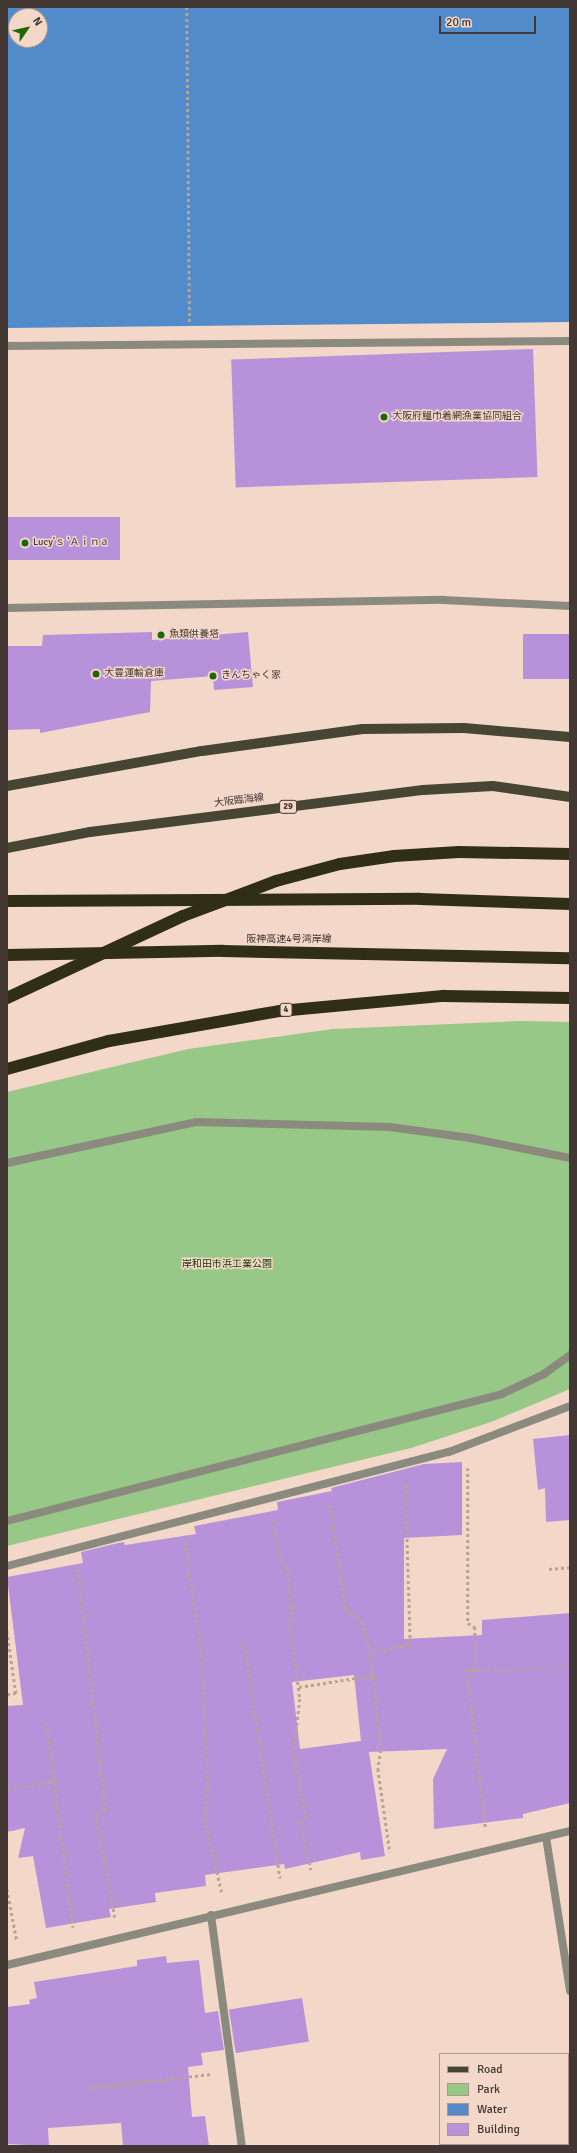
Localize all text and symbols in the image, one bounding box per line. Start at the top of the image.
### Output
north arrow [8,8,48,48]
scale bar [441,8,538,34]
text: N [30,15,45,28]
text: 20 m [446,15,471,30]
place label: 大阪府鰮巾着網漁業協同組合 [392,411,522,423]
marker: 大阪府鰮巾着網漁業協同組合 [379,412,389,422]
place label: Lucy’ｓ ’Ａｉｎａ [33,537,110,549]
marker: Lucy’ｓ ’Ａｉｎａ [20,538,30,548]
place label: 魚類供養塔 [169,629,219,641]
marker: 魚類供養塔 [156,630,166,640]
place label: 大豊運輸倉庫 [104,668,164,680]
marker: 大豊運輸倉庫 [91,669,101,679]
place label: きんちゃく家 [221,670,281,682]
marker: きんちゃく家 [208,671,218,681]
street label: 大阪臨海線 [213,792,265,810]
road number: 29 [279,800,297,814]
street label: 阪神高速4号湾岸線 [246,934,332,946]
road number: 4 [279,1003,293,1017]
park label: 岸和田市浜工業公園 [182,1259,272,1271]
legend [439,2053,569,2145]
text: Road [477,2062,503,2077]
text: Park [477,2082,500,2097]
text: Water [477,2102,507,2117]
text: Building [477,2122,520,2137]

